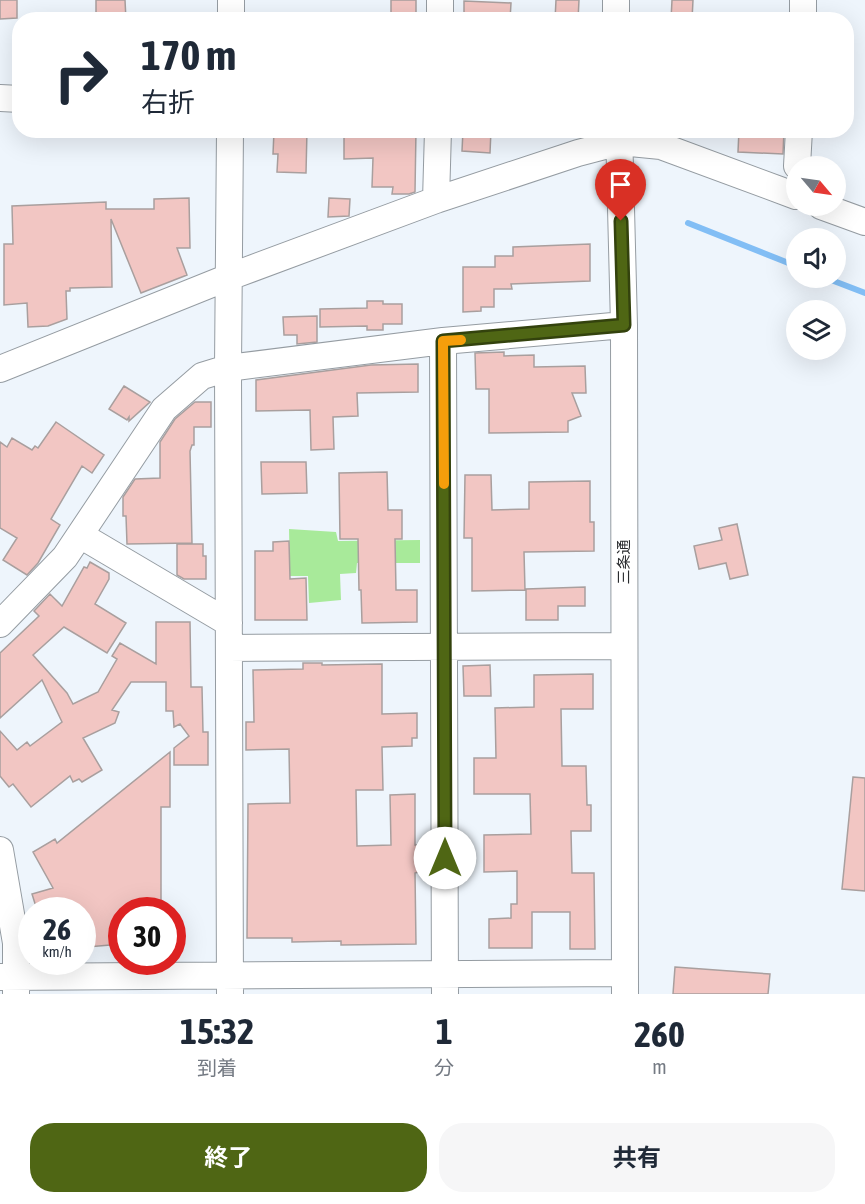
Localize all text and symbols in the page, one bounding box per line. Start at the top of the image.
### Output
text: 170 m [141,31,236,79]
icon: right [42,36,120,114]
text: 右折 [141,87,195,118]
north arrow [786,156,846,216]
map controls [786,156,846,360]
pin [595,159,646,221]
icon: arrive [604,168,637,201]
button: sound [786,228,846,288]
button: layers [786,300,846,360]
street label: 三条通 [615,539,632,585]
position arrow [413,826,477,890]
speed limit sign: 30 [108,897,186,975]
text: 26 [43,912,71,946]
text: km/h [42,943,72,960]
text: 15:32 [180,1010,254,1052]
text: 1 [436,1010,453,1052]
text: 260 [634,1013,685,1055]
text: m [652,1055,667,1078]
text: 到着 [197,1056,237,1079]
text: 分 [434,1056,454,1079]
button: 終了 [30,1123,427,1192]
button: 共有 [439,1123,835,1192]

